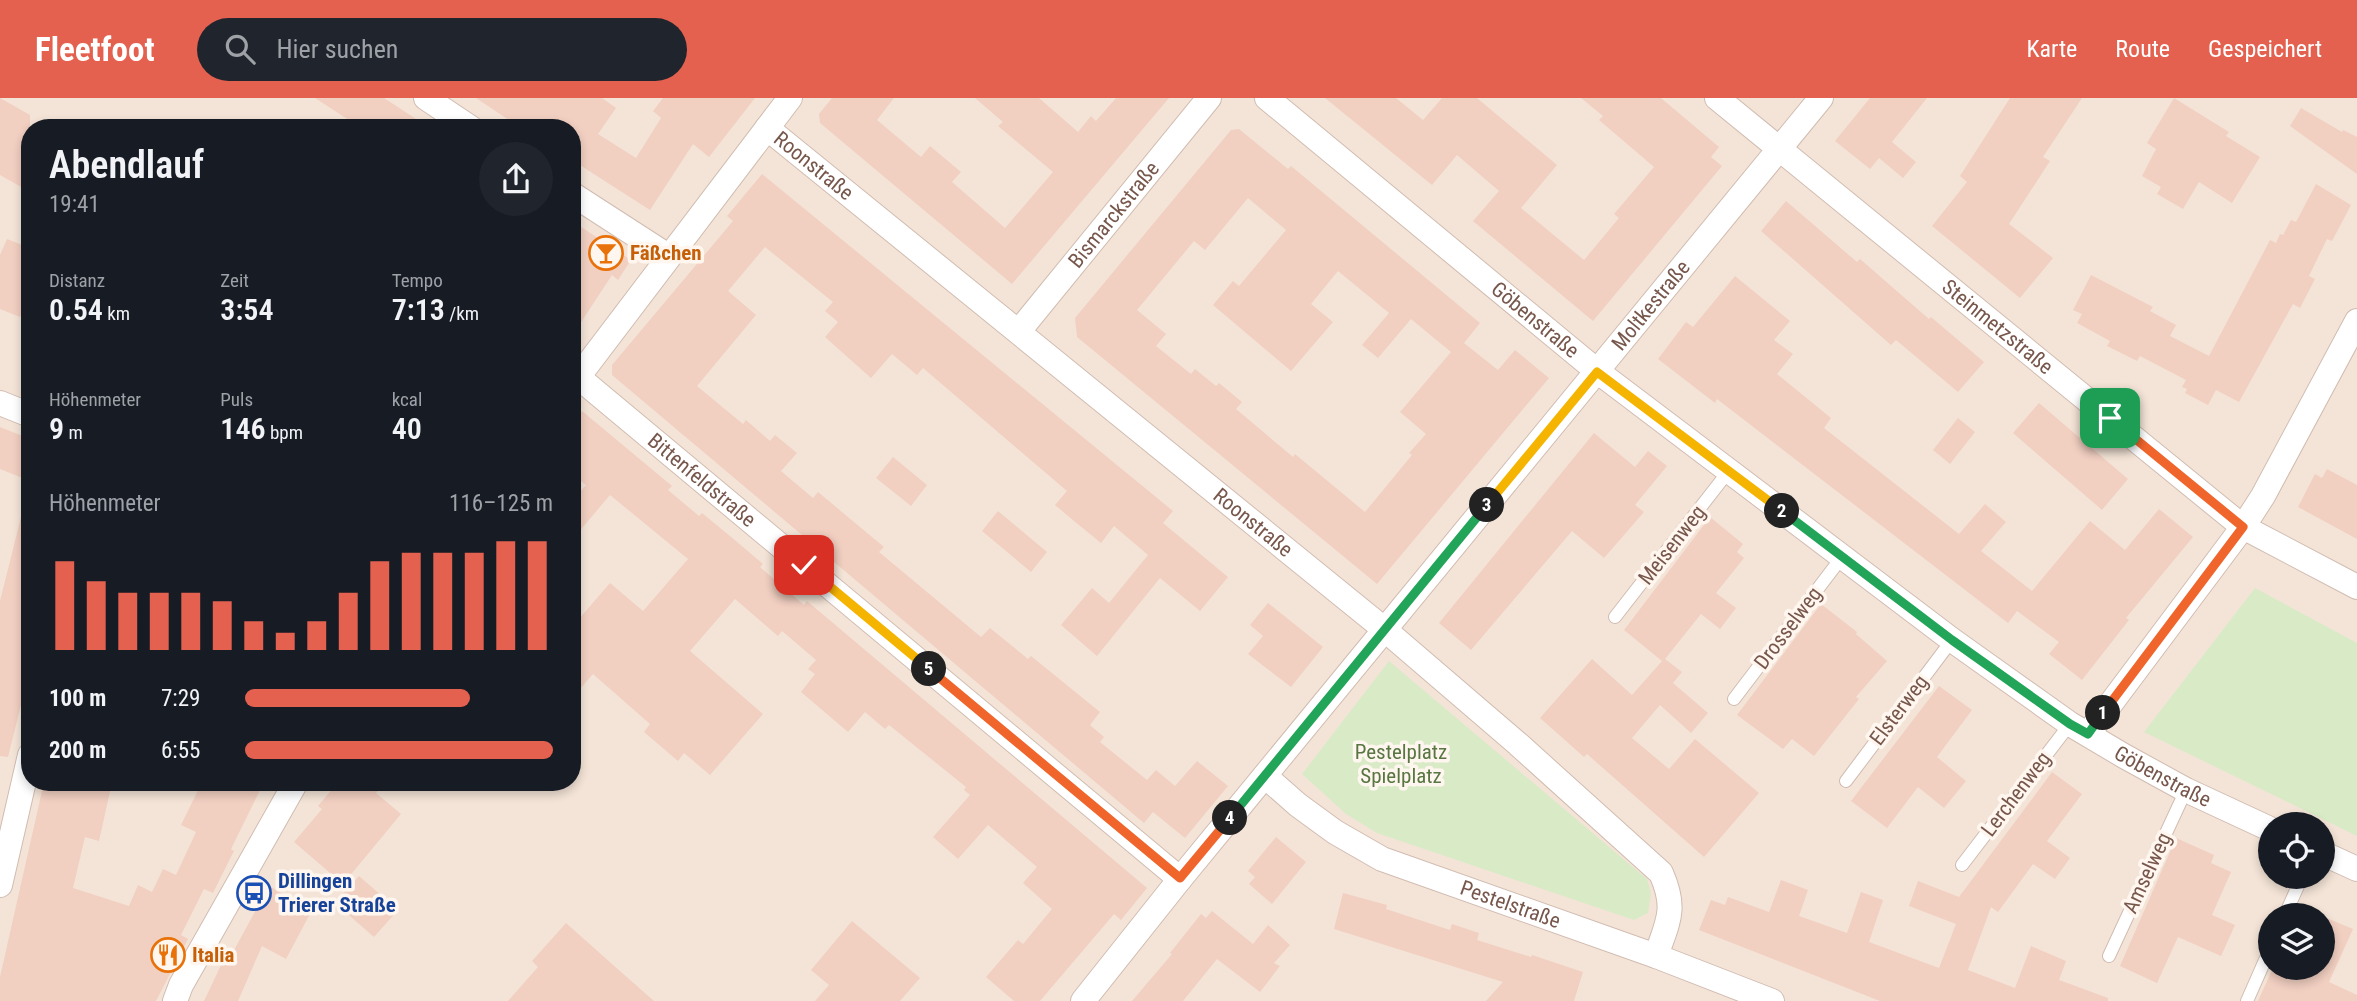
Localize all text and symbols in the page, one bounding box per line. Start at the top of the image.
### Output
search box [197,18,687,81]
text: Fleetfoot [35,30,155,69]
icon: search [221,30,259,68]
text: Hier suchen [277,34,398,64]
text: Karte [2027,35,2077,63]
text: Route [2115,35,2170,63]
text: Gespeichert [2208,35,2322,63]
street label: Roonstraße [769,127,858,205]
button: share [479,142,553,216]
text: Abendlauf [49,143,204,187]
street label: Bismarckstraße [1063,157,1164,273]
text: 19:41 [49,191,100,218]
bar icon: Fäßchen [587,234,625,272]
place label: Fäßchen [630,241,702,265]
street label: Moltkestraße [1607,255,1695,355]
text: Distanz [49,269,105,292]
text: Zeit [220,269,249,292]
text: Tempo [392,269,443,292]
street label: Steinmetzstraße [1937,275,2058,379]
street label: Göbenstraße [1487,277,1584,363]
text: 0.54 [49,292,103,327]
text: 3:54 [220,292,274,327]
text: 7:13 [392,292,445,327]
text: km [103,302,130,325]
text: /km [445,302,479,325]
text: Höhenmeter [49,388,141,411]
text: Puls [220,388,253,411]
text: kcal [392,388,422,411]
pin [2080,388,2140,448]
icon: arrive [2091,399,2129,437]
text: 9 [49,411,64,446]
text: 146 [220,411,266,446]
text: 40 [392,411,422,446]
text: m [64,421,83,444]
text: bpm [266,421,303,444]
street label: Bittenfeldstraße [643,428,760,532]
street label: Roonstraße [1208,483,1298,562]
pin: 3 [1470,488,1504,522]
text: Höhenmeter [49,490,161,517]
text: 116–125 m [449,490,553,517]
text: 3 [1482,493,1491,516]
pin: 2 [1764,494,1800,528]
text: 2 [1777,499,1786,522]
street label: Meisenweg [1634,501,1710,589]
pin [774,535,834,595]
icon: check [785,546,823,584]
street label: Drosselweg [1749,582,1827,674]
pin: 5 [912,652,946,686]
text: 5 [924,657,933,680]
street label: Elsterweg [1865,670,1933,750]
text: 100 m [49,685,106,712]
text: 7:29 [161,685,200,712]
pin: 1 [2086,696,2120,730]
text: 1 [2098,701,2107,724]
text: 200 m [49,737,106,764]
text: 6:55 [161,737,200,764]
park label: Pestelplatz Spielplatz [1355,740,1447,788]
street label: Göbenstraße [2110,741,2215,812]
street label: Lerchenweg [1976,747,2056,841]
pin: 4 [1212,800,1248,836]
text: 4 [1225,806,1234,829]
map controls [2258,812,2335,980]
button: locate [2258,812,2335,889]
street label: Amselweg [2118,829,2176,917]
place label: Dillingen Trierer Straße [278,869,396,917]
bus stop icon: Dillingen Trierer Straße [235,874,273,912]
street label: Pestelstraße [1457,876,1564,933]
button: layers [2258,903,2335,980]
restaurant icon: Italia [149,936,187,974]
place label: Italia [192,943,235,967]

